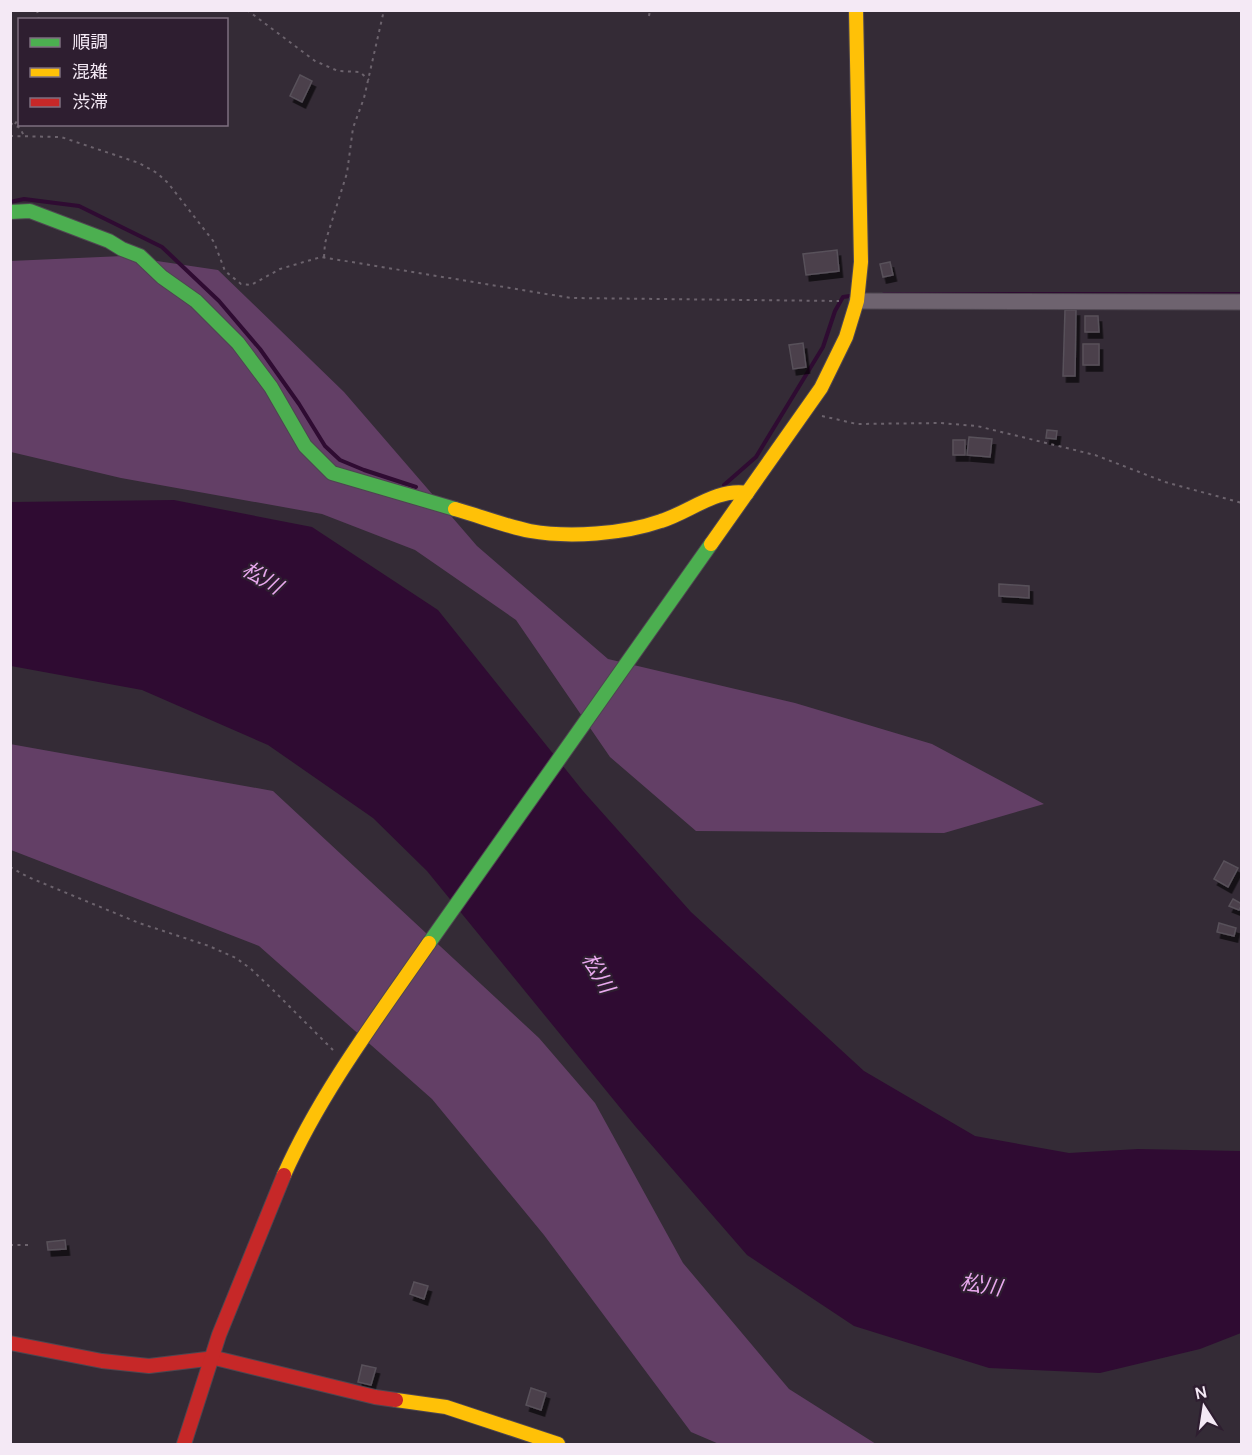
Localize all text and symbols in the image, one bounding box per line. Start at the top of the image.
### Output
legend [18,18,228,126]
text: 順調 [72,29,108,53]
text: 混雑 [72,59,108,83]
text: 渋滞 [72,89,108,113]
water label: 松川 [237,554,289,601]
water label: 松川 [576,947,622,999]
water label: 松川 [958,1267,1006,1301]
north arrow [1174,1377,1234,1437]
text: N [1193,1380,1209,1404]

